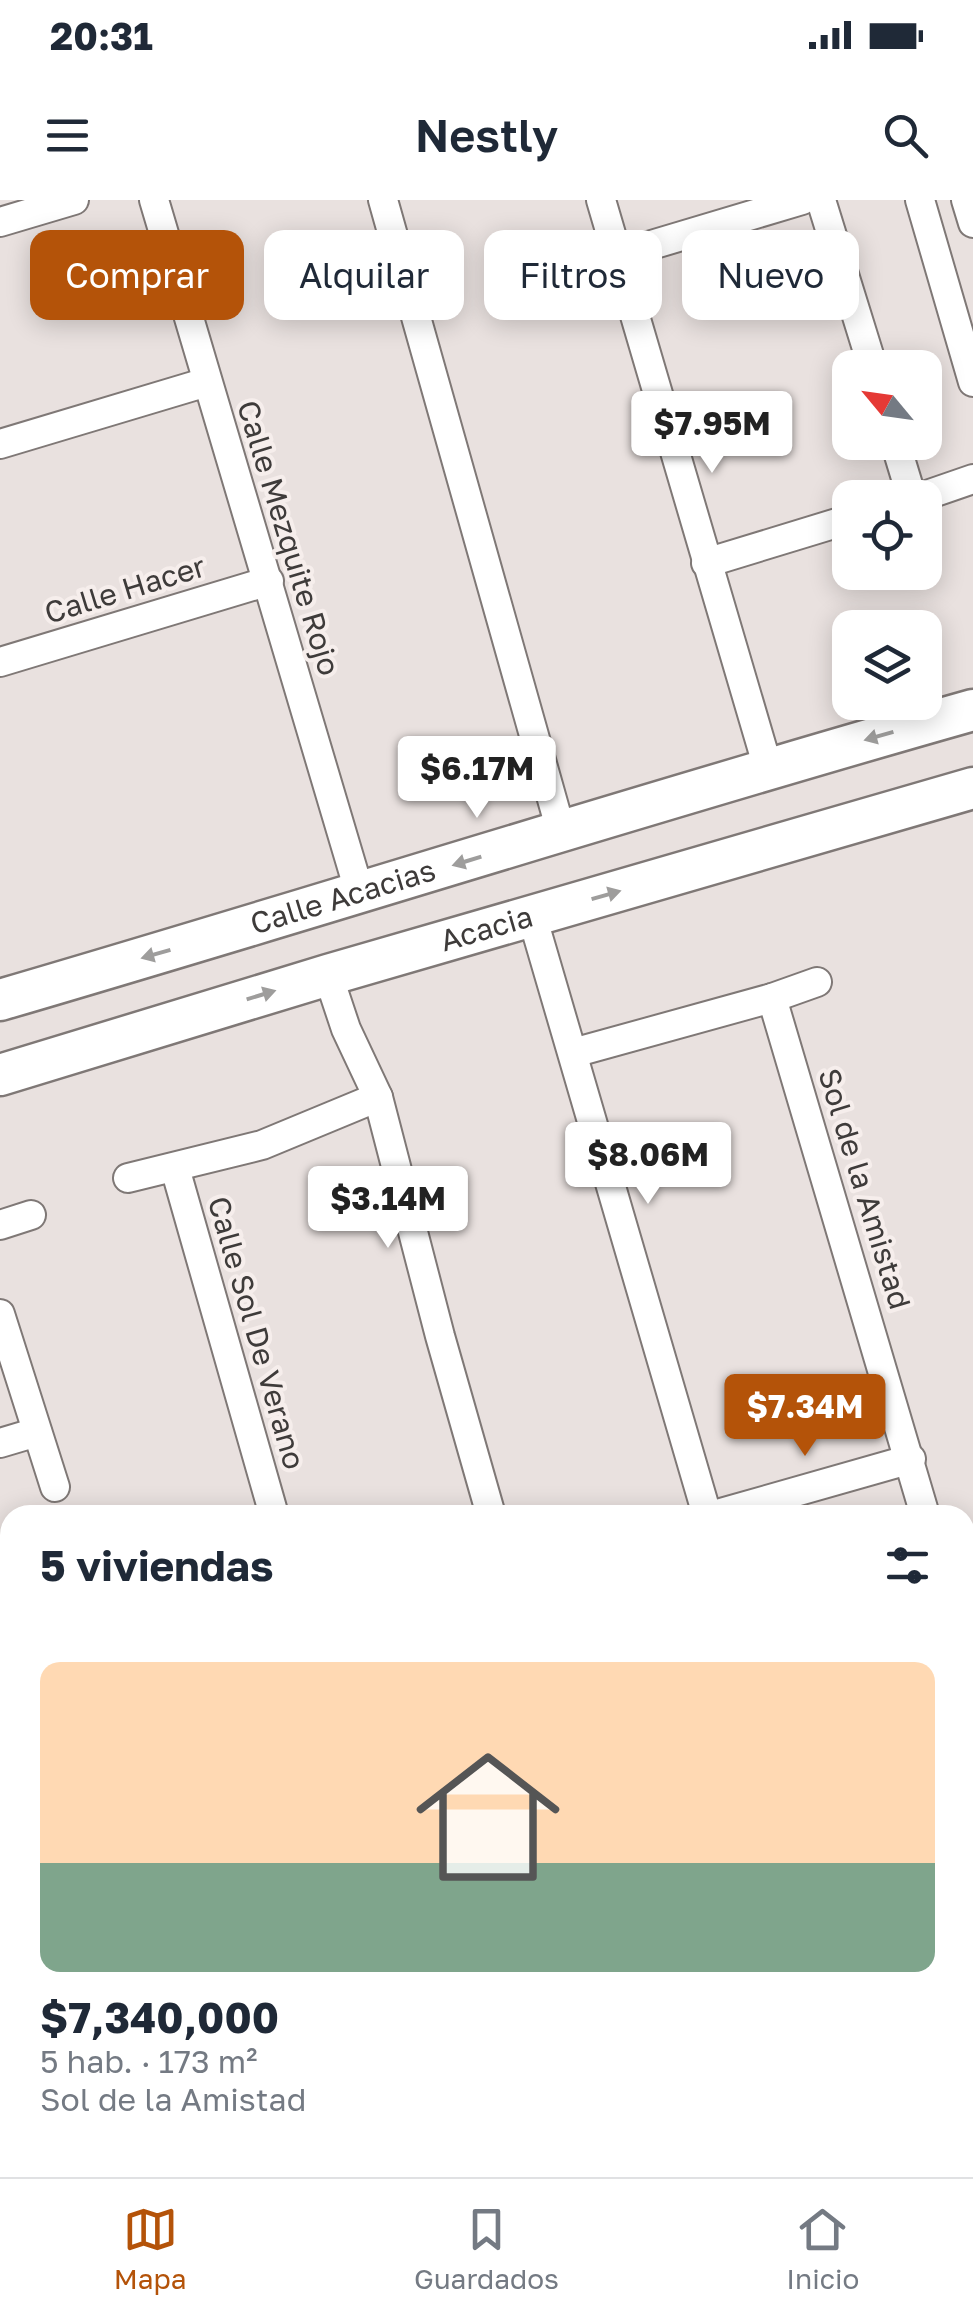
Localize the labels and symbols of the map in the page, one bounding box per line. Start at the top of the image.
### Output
north arrow [832,350,942,460]
pin: $7.95M [631,391,793,476]
street label: Calle Mezquite Rojo [230,396,348,679]
street label: Calle Hacer [40,547,210,631]
one-way arrow [863,729,894,745]
pin: $6.17M [396,736,558,821]
street label: Calle Acacias [246,851,440,941]
one-way arrow [452,854,482,869]
one-way arrow [591,887,622,902]
street label: Acacia [436,898,537,959]
one-way arrow [140,947,171,962]
one-way arrow [246,987,276,1002]
street label: Sol de la Amistad [811,1064,919,1313]
pin: $8.06M [567,1122,729,1207]
pin: $3.14M [307,1166,469,1251]
street label: Calle Sol De Verano [201,1192,313,1473]
pin: $7.34M [724,1374,886,1459]

